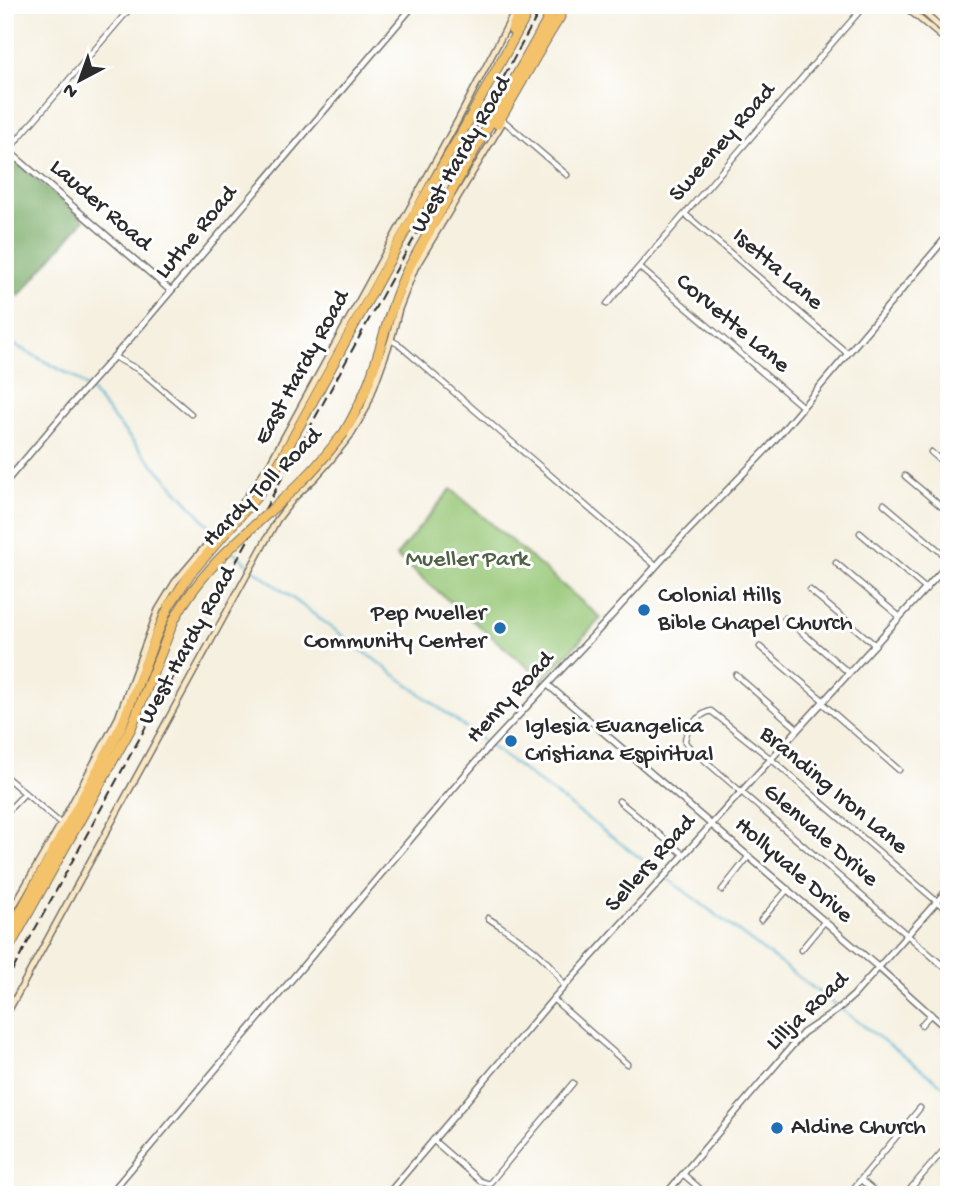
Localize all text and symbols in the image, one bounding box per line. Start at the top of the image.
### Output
north arrow [46,46,116,116]
street label: West Hardy Road [405,70,520,239]
street label: Sweeney Road [663,76,784,208]
text: N [59,77,83,103]
street label: Lauder Road [43,154,159,260]
street label: Luthe Road [149,179,246,286]
street label: Isetta Lane [725,222,829,318]
street label: Corvette Lane [669,268,796,381]
street label: East Hardy Road [249,284,358,450]
street label: Hardy Toll Road [197,421,330,554]
park label: Mueller Park [405,546,531,575]
street label: West Hardy Road [133,560,244,730]
place label: Colonial Hills Bible Chapel Church [657,582,853,639]
place label: Pep Mueller Community Center [304,600,488,657]
marker: Colonial Hills Bible Chapel Church [636,602,652,618]
marker: Pep Mueller Community Center [492,620,508,636]
street label: Henry Road [461,644,562,750]
place label: Iglesia Evangelica Cristiana Espiritual [525,713,713,770]
street label: Branding Iron Lane [752,720,914,862]
marker: Iglesia Evangelica Cristiana Espiritual [503,733,519,749]
street label: Glenvale Drive [756,778,884,895]
street label: Sellers Road [599,808,704,919]
street label: Hollyvale Drive [728,811,859,931]
street label: Lillja Road [760,965,857,1058]
place label: Aldine Church [791,1114,926,1143]
marker: Aldine Church [769,1120,785,1136]

